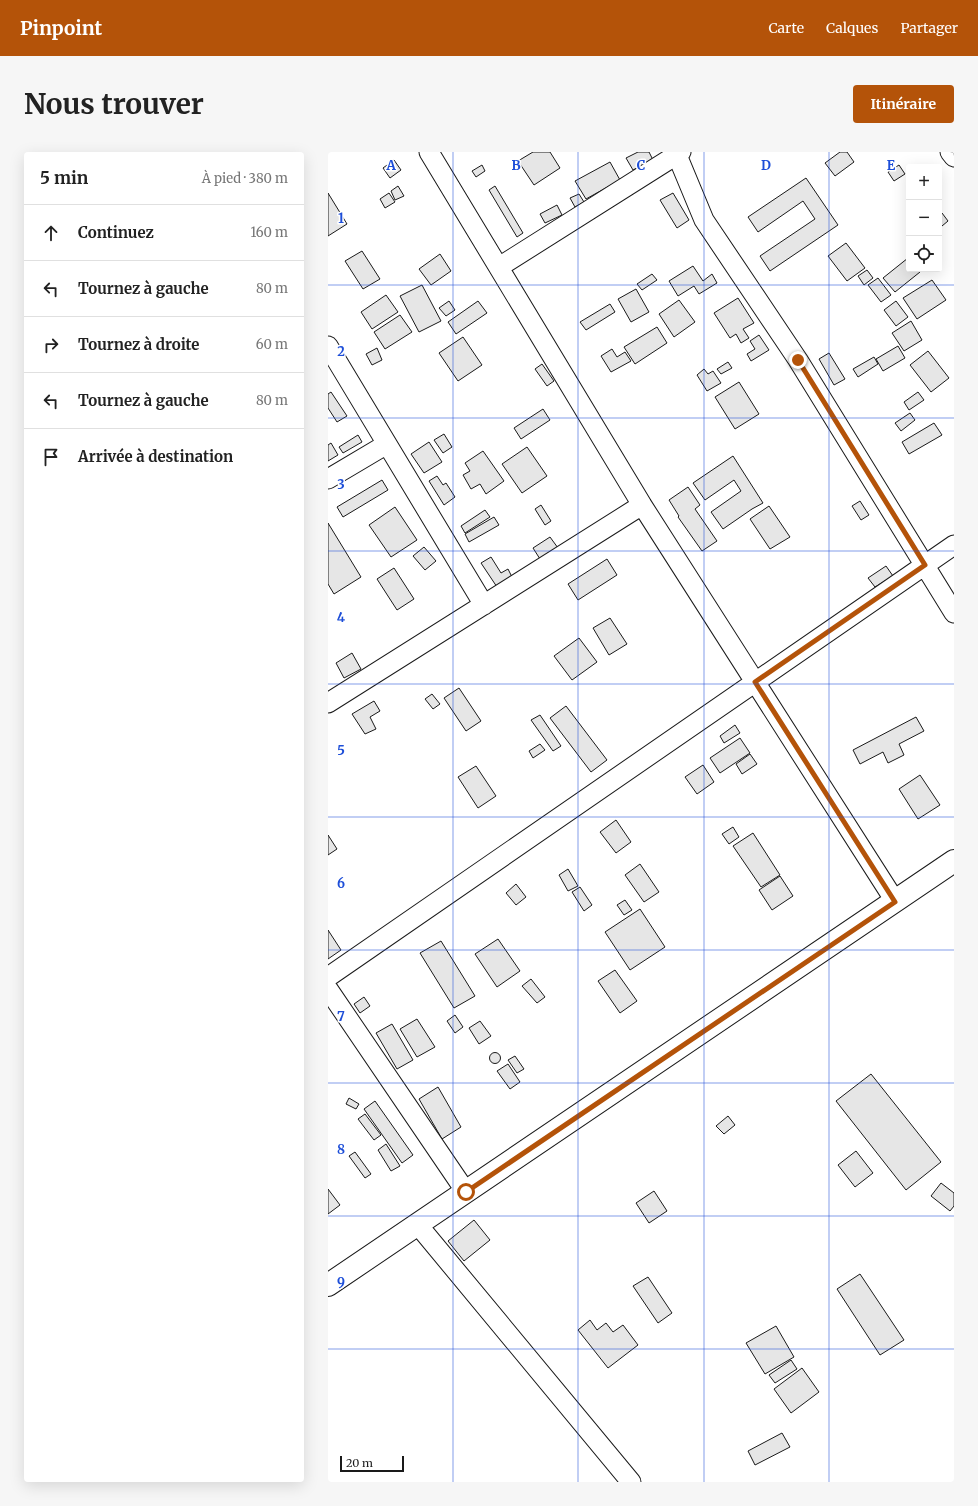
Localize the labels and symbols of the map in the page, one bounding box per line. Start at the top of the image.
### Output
text: A [385,157,396,174]
text: B [511,157,521,174]
text: C [637,157,646,174]
text: D [761,157,771,174]
text: E [887,157,896,174]
text: 1 [338,210,344,227]
text: 2 [337,343,345,360]
route end [789,351,807,369]
text: 3 [337,476,345,493]
text: 4 [337,609,346,626]
text: 5 [337,742,345,759]
text: 6 [337,875,345,892]
text: 7 [337,1008,345,1025]
text: 8 [337,1141,345,1158]
route start [457,1183,475,1201]
text: 9 [337,1274,345,1291]
scale bar [340,1454,404,1473]

